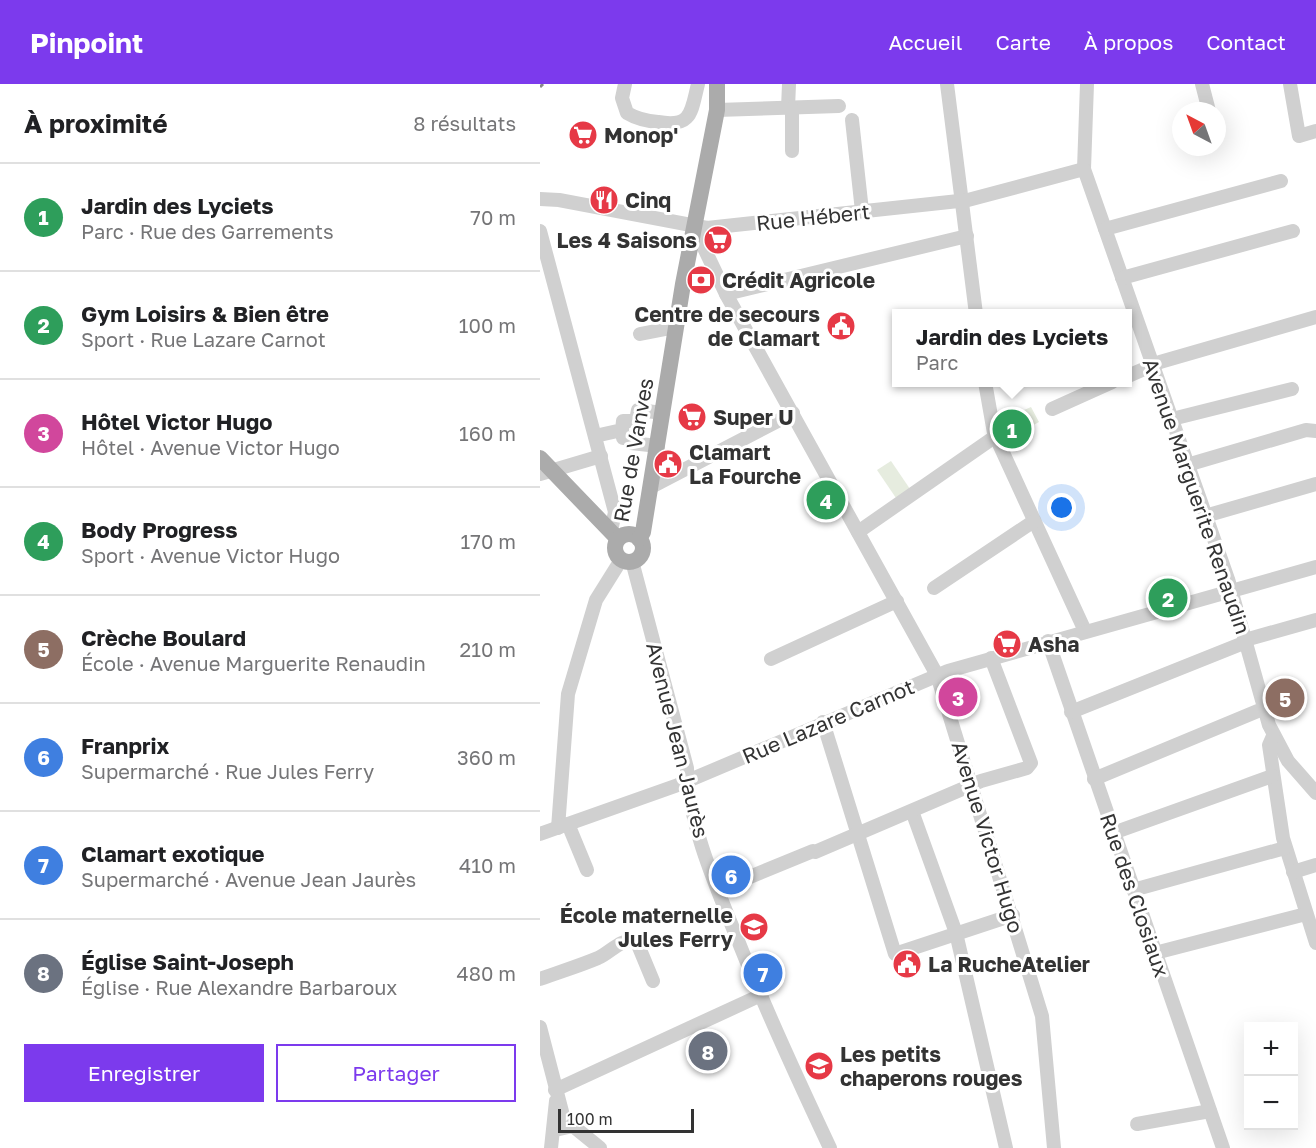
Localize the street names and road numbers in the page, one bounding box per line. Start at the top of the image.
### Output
street label: Rue Hébert [755,198,871,236]
street label: Avenue Marguerite Renaudin [1138,355,1256,637]
street label: Rue de Vanves [608,376,658,524]
street label: Avenue Jean Jaurès [641,639,715,841]
street label: Rue Lazare Carnot [738,673,918,769]
street label: Avenue Victor Hugo [946,738,1030,936]
street label: Rue des Closiaux [1095,810,1175,981]

